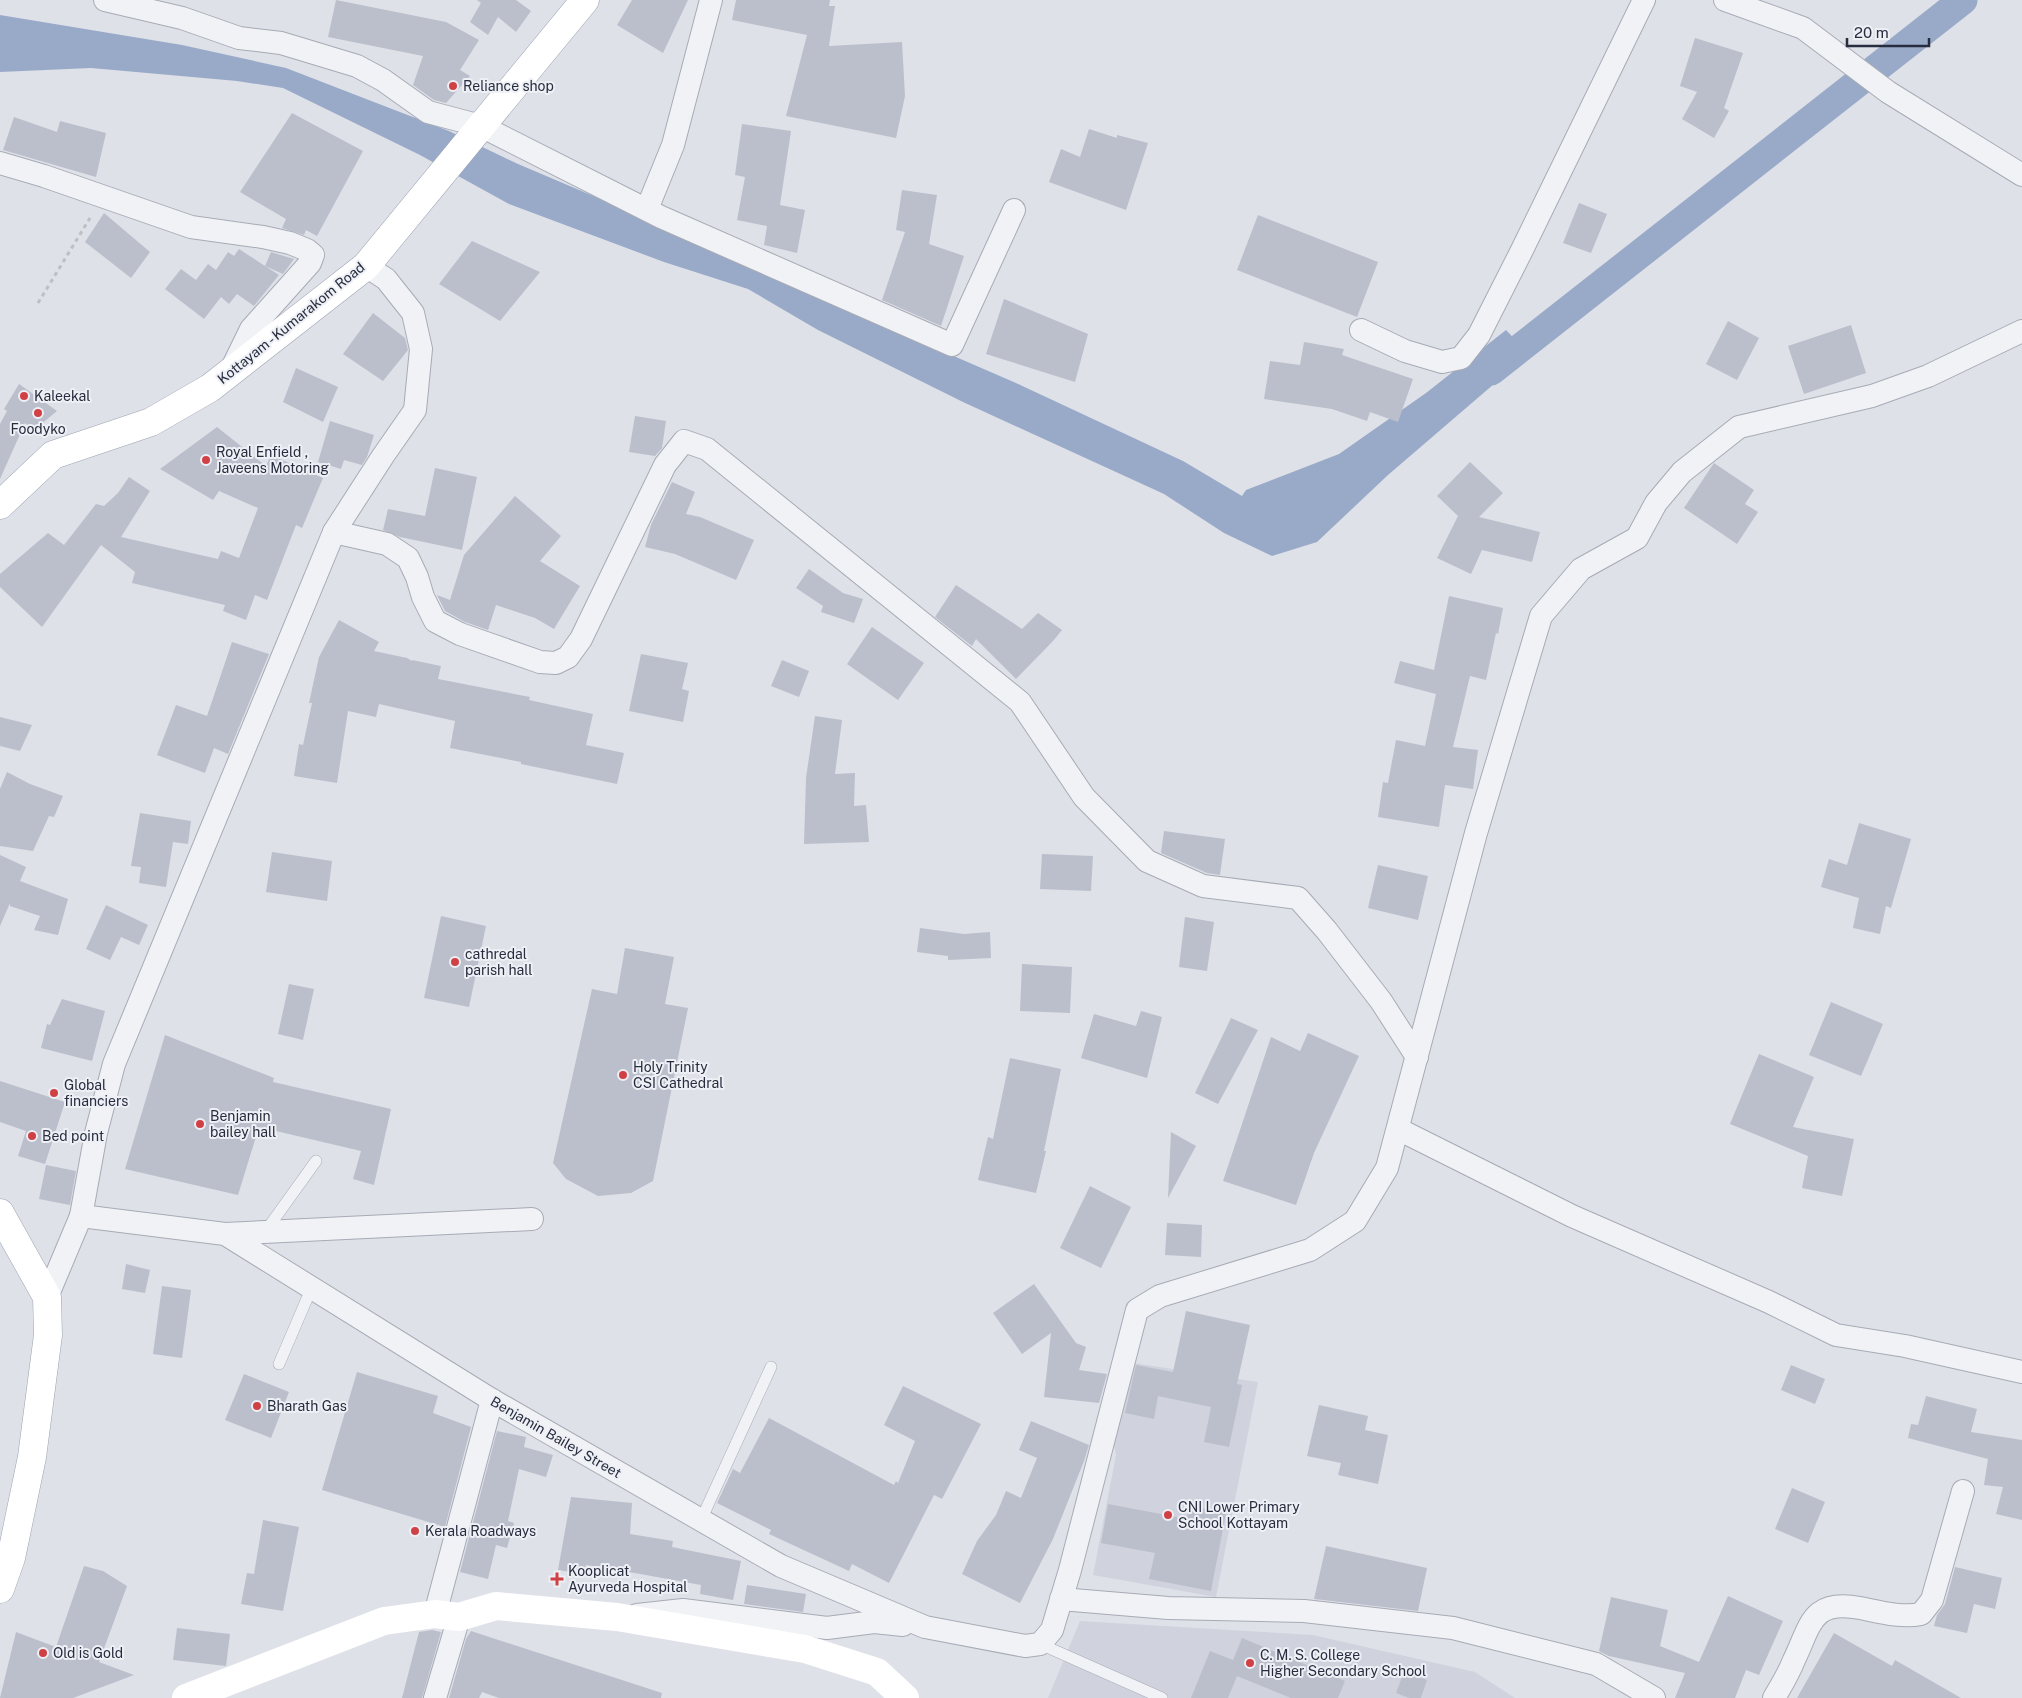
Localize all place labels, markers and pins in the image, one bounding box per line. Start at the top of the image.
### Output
place label: Reliance shop [463,78,554,94]
marker: Reliance shop [447,80,459,92]
place label: Kaleekal [34,388,91,404]
marker: Kaleekal [18,390,30,402]
marker: Foodyko [32,407,44,419]
place label: Foodyko [10,421,66,437]
place label: Royal Enfield , Javeens Motoring [216,444,329,476]
marker: Royal Enfield , Javeens Motoring [200,454,212,466]
place label: cathredal parish hall [465,946,533,978]
marker: cathredal parish hall [449,956,461,968]
place label: Holy Trinity CSI Cathedral [633,1059,723,1091]
marker: Holy Trinity CSI Cathedral [617,1069,629,1081]
place label: Global financiers [64,1077,128,1109]
marker: Global financiers [48,1087,60,1099]
place label: Benjamin bailey hall [210,1108,276,1140]
marker: Benjamin bailey hall [194,1118,206,1130]
place label: Bed point [42,1128,104,1144]
marker: Bed point [26,1130,38,1142]
place label: Bharath Gas [267,1398,347,1414]
marker: Bharath Gas [251,1400,263,1412]
place label: CNI Lower Primary School Kottayam [1178,1499,1300,1531]
marker: CNI Lower Primary School Kottayam [1162,1509,1174,1521]
place label: Kerala Roadways [425,1523,536,1539]
marker: Kerala Roadways [409,1525,421,1537]
place label: Kooplicat Ayurveda Hospital [568,1563,688,1595]
marker: Kooplicat Ayurveda Hospital [550,1572,564,1586]
place label: Old is Gold [53,1645,123,1661]
marker: Old is Gold [37,1647,49,1659]
place label: C. M. S. College Higher Secondary School [1260,1647,1426,1679]
marker: C. M. S. College Higher Secondary School [1244,1657,1256,1669]

